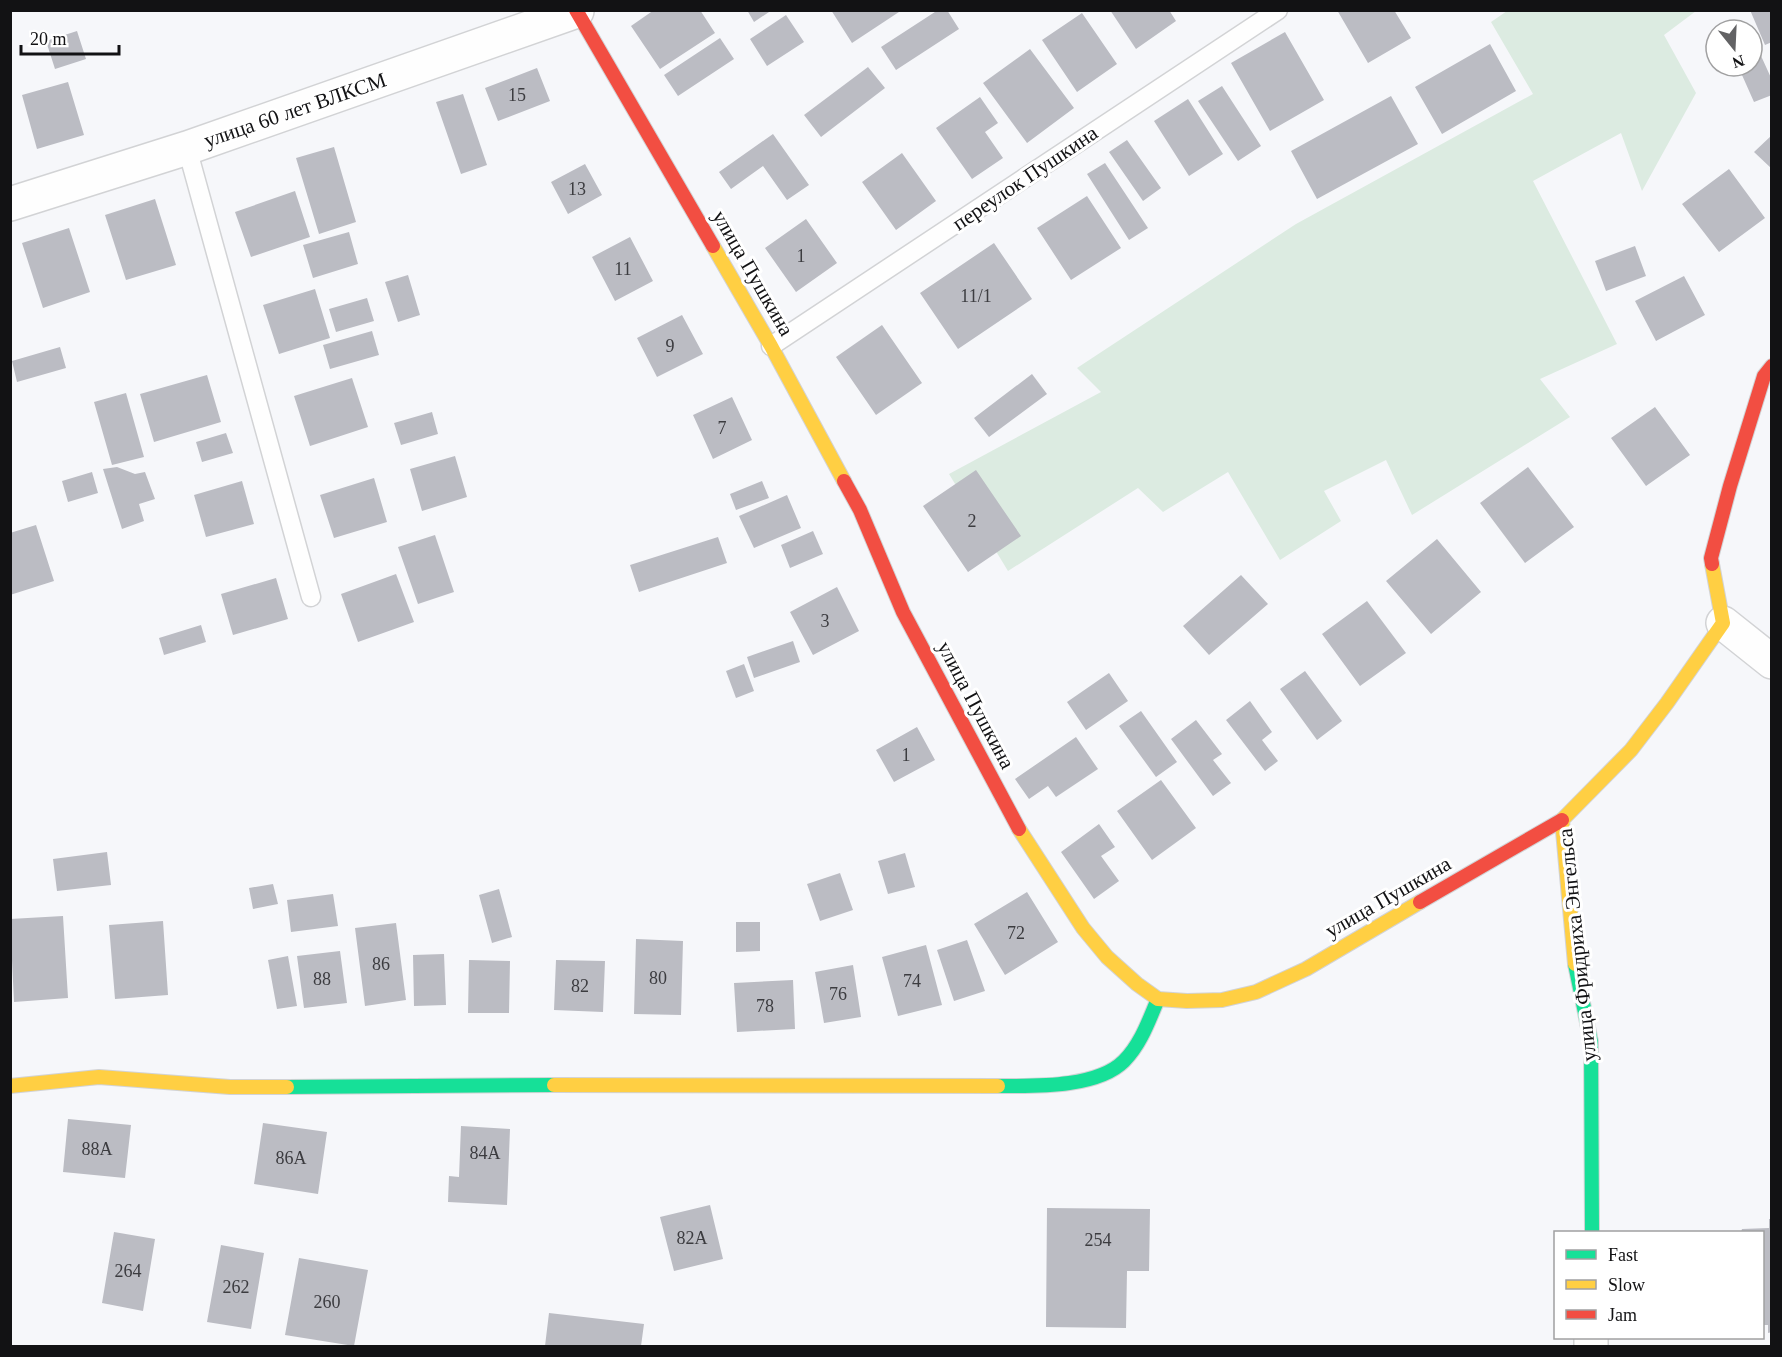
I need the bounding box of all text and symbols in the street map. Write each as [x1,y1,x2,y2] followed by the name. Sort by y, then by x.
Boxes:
[21,18,118,56] scale bar
[1704,18,1764,78] north arrow
[30,29,67,49] text: 20 m
[1730,52,1747,72] text: N
[201,67,390,152] street label: улица 60 лет ВЛКСМ
[508,85,526,105] house number: 15
[948,120,1103,235] street label: переулок Пушкина
[568,179,586,199] house number: 13
[707,206,799,341] street label: улица Пушкина
[797,246,806,266] house number: 1
[614,259,632,279] house number: 11
[960,286,992,306] house number: 11/1
[666,336,675,356] house number: 9
[718,418,727,438] house number: 7
[968,511,977,531] house number: 2
[821,611,830,631] house number: 3
[932,637,1020,773] street label: улица Пушкина
[902,745,911,765] house number: 1
[1553,827,1601,1063] street label: улица Фридриха Энгельса
[1321,851,1456,943] street label: улица Пушкина
[1007,923,1025,943] house number: 72
[372,954,390,974] house number: 86
[649,968,667,988] house number: 80
[313,969,331,989] house number: 88
[903,971,921,991] house number: 74
[571,976,589,996] house number: 82
[829,984,847,1004] house number: 76
[756,996,774,1016] house number: 78
[82,1139,113,1159] house number: 88А
[470,1143,501,1163] house number: 84А
[276,1148,307,1168] house number: 86А
[677,1228,708,1248] house number: 82А
[1085,1230,1112,1250] house number: 254
[1554,1231,1764,1339] legend
[1608,1245,1638,1265] text: Fast
[115,1261,142,1281] house number: 264
[1608,1275,1645,1295] text: Slow
[223,1277,250,1297] house number: 262
[314,1292,341,1312] house number: 260
[1608,1305,1637,1325] text: Jam

